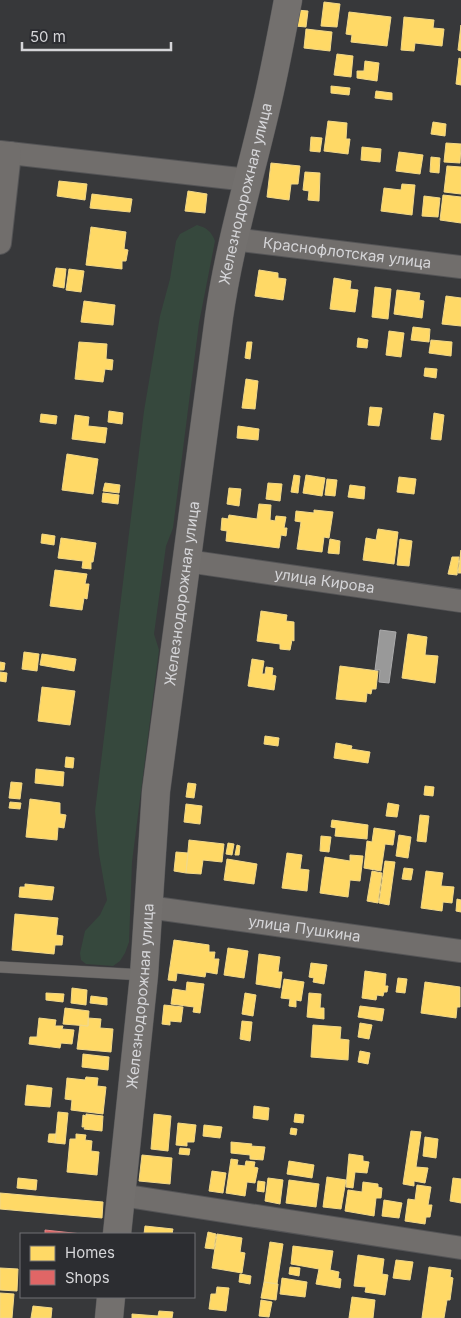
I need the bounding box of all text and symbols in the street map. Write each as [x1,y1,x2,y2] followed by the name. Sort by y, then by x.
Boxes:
[22,20,171,52] scale bar
[30,27,66,46] text: 50 m
[214,101,276,286] street label: Железнодорожная улица
[262,233,432,272] street label: Краснофлотская улица
[160,500,203,687] street label: Железнодорожная улица
[273,564,376,597] street label: улица Кирова
[122,903,158,1090] street label: Железнодорожная улица
[247,911,362,946] street label: улица Пушкина
[20,1233,195,1298] legend
[65,1243,115,1262] text: Homes
[65,1268,110,1287] text: Shops

